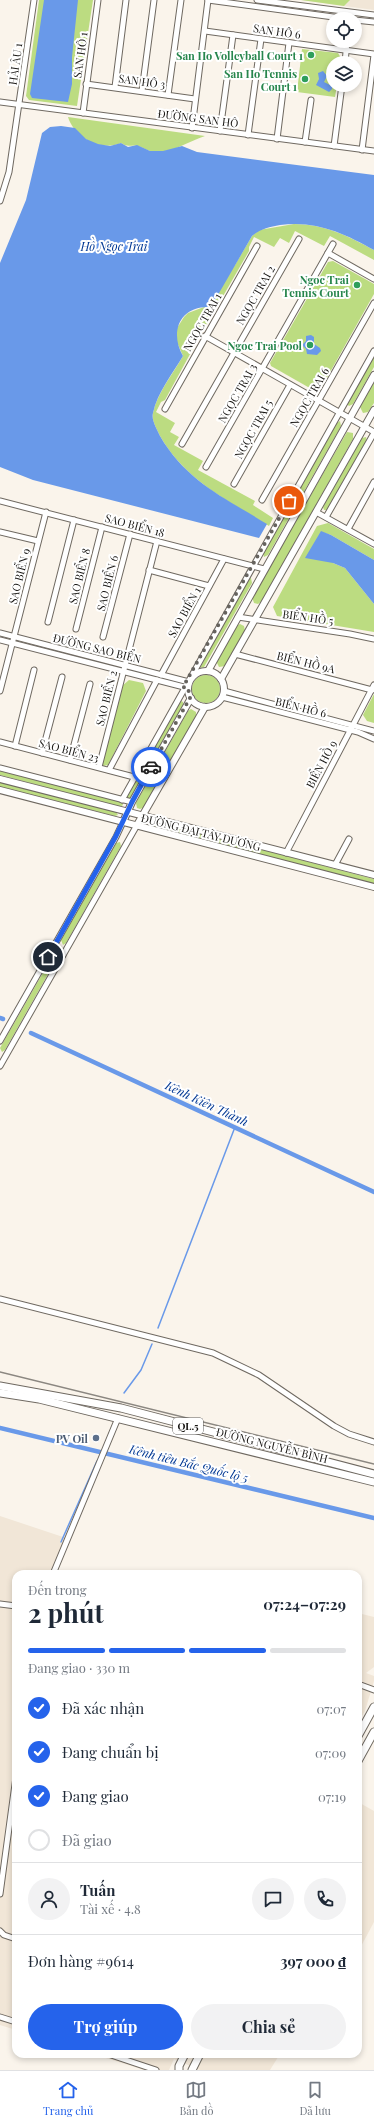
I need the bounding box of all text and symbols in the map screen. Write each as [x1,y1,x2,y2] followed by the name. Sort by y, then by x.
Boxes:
[326,12,362,92] map controls
[326,12,362,48] button: locate
[252,20,302,42] street label: SAN HÔ 6
[69,31,91,79] street label: SAN HÔ 1
[5,42,25,86] street label: HẢI ÂU 1
[176,48,303,63] place label: San Ho Volleyball Court 1
[306,50,316,60] marker: San Ho Volleyball Court 1
[326,56,362,92] button: layers
[224,66,297,94] place label: San Ho Tennis Court 1
[118,70,166,92] street label: SAN HÔ 3
[300,74,310,84] marker: San Ho Tennis Court 1
[157,106,239,130] street label: ĐƯỜNG SAN HÔ
[80,236,148,254] water label: Hồ Ngọc Trai
[232,263,278,327] street label: NGỌC TRAI 2
[282,272,350,300] place label: Ngoc Trai Tennis Court
[352,280,362,290] marker: Ngoc Trai Tennis Court
[179,290,225,354] street label: NGỌC TRAI 1
[228,338,303,353] place label: Ngoc Trai Pool
[305,340,315,350] marker: Ngoc Trai Pool
[214,361,260,425] street label: NGỌC TRAI 3
[286,364,332,430] street label: NGỌC TRAI 6
[231,396,276,461] street label: NGỌC TRAI 5
[272,484,306,518] pin
[278,490,300,512] icon: bag
[104,509,167,540] street label: SAO BIỂN 18
[4,546,33,605] street label: SAO BIỂN 9
[64,546,93,605] street label: SAO BIỂN 8
[92,553,121,612] street label: SAO BIỂN 6
[163,584,204,640] street label: SAO BIỂN 1
[282,604,335,628] street label: BIỂN HỒ 5
[51,629,143,666] street label: ĐƯỜNG SAO BIỂN
[275,646,337,676] street label: BIỂN HỒ 9A
[91,668,120,727] street label: SAO BIỂN 2
[274,691,329,721] street label: BIỂN HỒ 6
[37,734,101,765] street label: SAO BIỂN 23
[300,736,340,791] street label: BIỂN HỒ 9
[131,747,171,787] courier
[140,756,162,778] icon: car
[140,810,263,854] street label: ĐƯỜNG ĐẠI TÂY DƯƠNG
[31,940,65,974] pin
[37,946,59,968] icon: home
[162,1076,251,1129] water label: Kênh Kiên Thành
[173,1418,203,1434] road number: QL.5
[214,1423,330,1466] street label: ĐƯỜNG NGUYỄN BÌNH
[56,1431,89,1446] place label: PV Oil
[91,1433,101,1443] marker: PV Oil
[127,1438,251,1486] water label: Kênh tiêu Bắc Quốc lộ 5
[28,1581,87,1598] text: Đến trong
[263,1594,346,1614] text: 07:24–07:29
[28,1595,104,1630] text: 2 phút
[28,1659,130,1676] text: Đang giao · 330 m
[28,1697,50,1719] icon: check
[62,1698,144,1718] text: Đã xác nhận
[316,1700,346,1717] text: 07:07
[28,1741,50,1763] icon: check
[62,1742,159,1762] text: Đang chuẩn bị
[315,1744,346,1761] text: 07:09
[28,1785,50,1807] icon: check
[62,1786,129,1806] text: Đang giao
[318,1788,346,1805] text: 07:19
[62,1830,112,1850] text: Đã giao
[28,1878,70,1920] button: person
[252,1878,294,1920] button: chat
[304,1878,346,1920] button: phone
[80,1880,115,1900] text: Tuấn
[80,1900,141,1917] text: Tài xế · 4.8
[28,1951,134,1971] text: Đơn hàng #9614
[280,1951,346,1971] text: 397 000 ₫
[28,2004,183,2050] button: Trợ giúp
[191,2004,346,2050] button: Chia sẻ
[43,2079,93,2118] tab: Trang chủ
[179,2079,213,2118] tab: Bản đồ
[299,2079,331,2118] tab: Đã lưu

